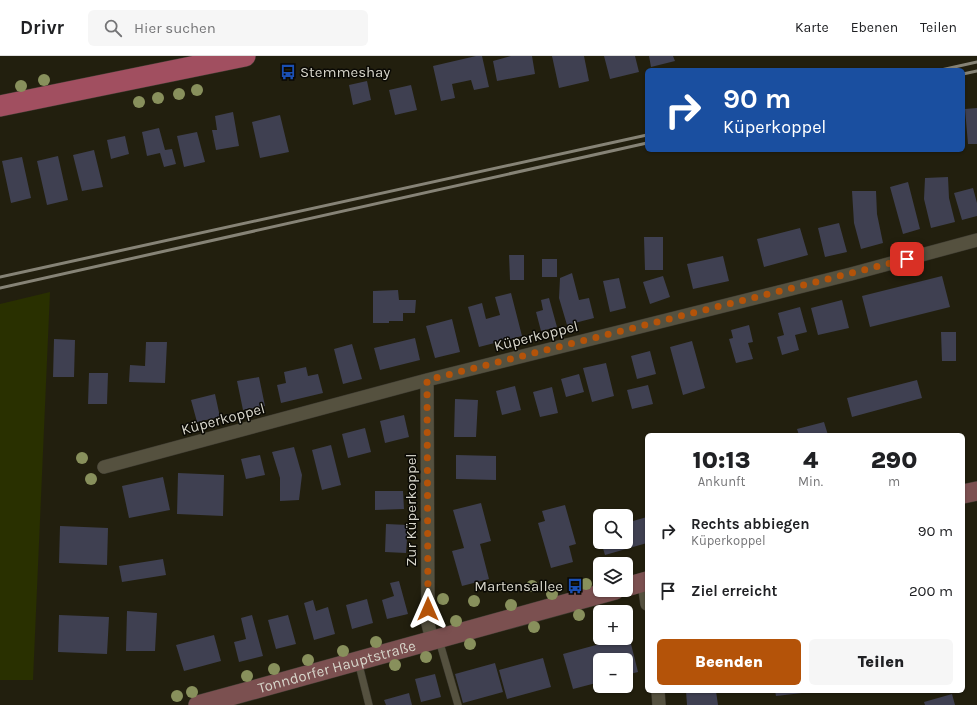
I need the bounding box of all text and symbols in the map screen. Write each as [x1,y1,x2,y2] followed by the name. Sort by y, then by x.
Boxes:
[88,10,368,46] search box
[20,17,64,39] text: Drivr
[102,17,124,39] icon: search
[134,19,216,37] text: Hier suchen
[795,19,829,36] text: Karte
[851,19,898,36] text: Ebenen
[920,19,957,36] text: Teilen
[279,63,297,81] bus stop icon: Stemmeshay
[300,63,390,81] place label: Stemmeshay
[723,82,791,115] text: 90 m
[657,84,709,136] icon: right
[723,116,826,138] text: Küperkoppel
[890,242,924,276] pin
[896,248,918,270] icon: arrive
[492,317,580,355] street label: Küperkoppel
[179,399,267,439] street label: Küperkoppel
[693,446,750,474] text: 10:13
[803,446,818,474] text: 4
[871,446,917,474] text: 290
[402,453,420,567] street label: Zur Küperkoppel
[698,474,745,489] text: Ankunft
[798,474,823,489] text: Min.
[888,474,900,489] text: m
[593,509,633,693] map controls
[593,509,633,549] button: search
[691,515,810,533] text: Rechts abbiegen
[657,520,679,542] icon: right
[918,522,953,540] text: 90 m
[691,533,766,548] text: Küperkoppel
[593,557,633,597] button: layers
[474,577,563,595] place label: Martensallee
[566,577,584,595] bus stop icon: Martensallee
[657,580,679,602] icon: arrive
[691,582,777,600] text: Ziel erreicht
[909,582,953,600] text: 200 m
[407,588,449,630] position arrow
[593,605,633,645] button: +
[256,636,418,697] street label: Tonndorfer Hauptstraße
[657,639,801,685] button: Beenden
[809,639,953,685] button: Teilen
[593,653,633,693] button: −

